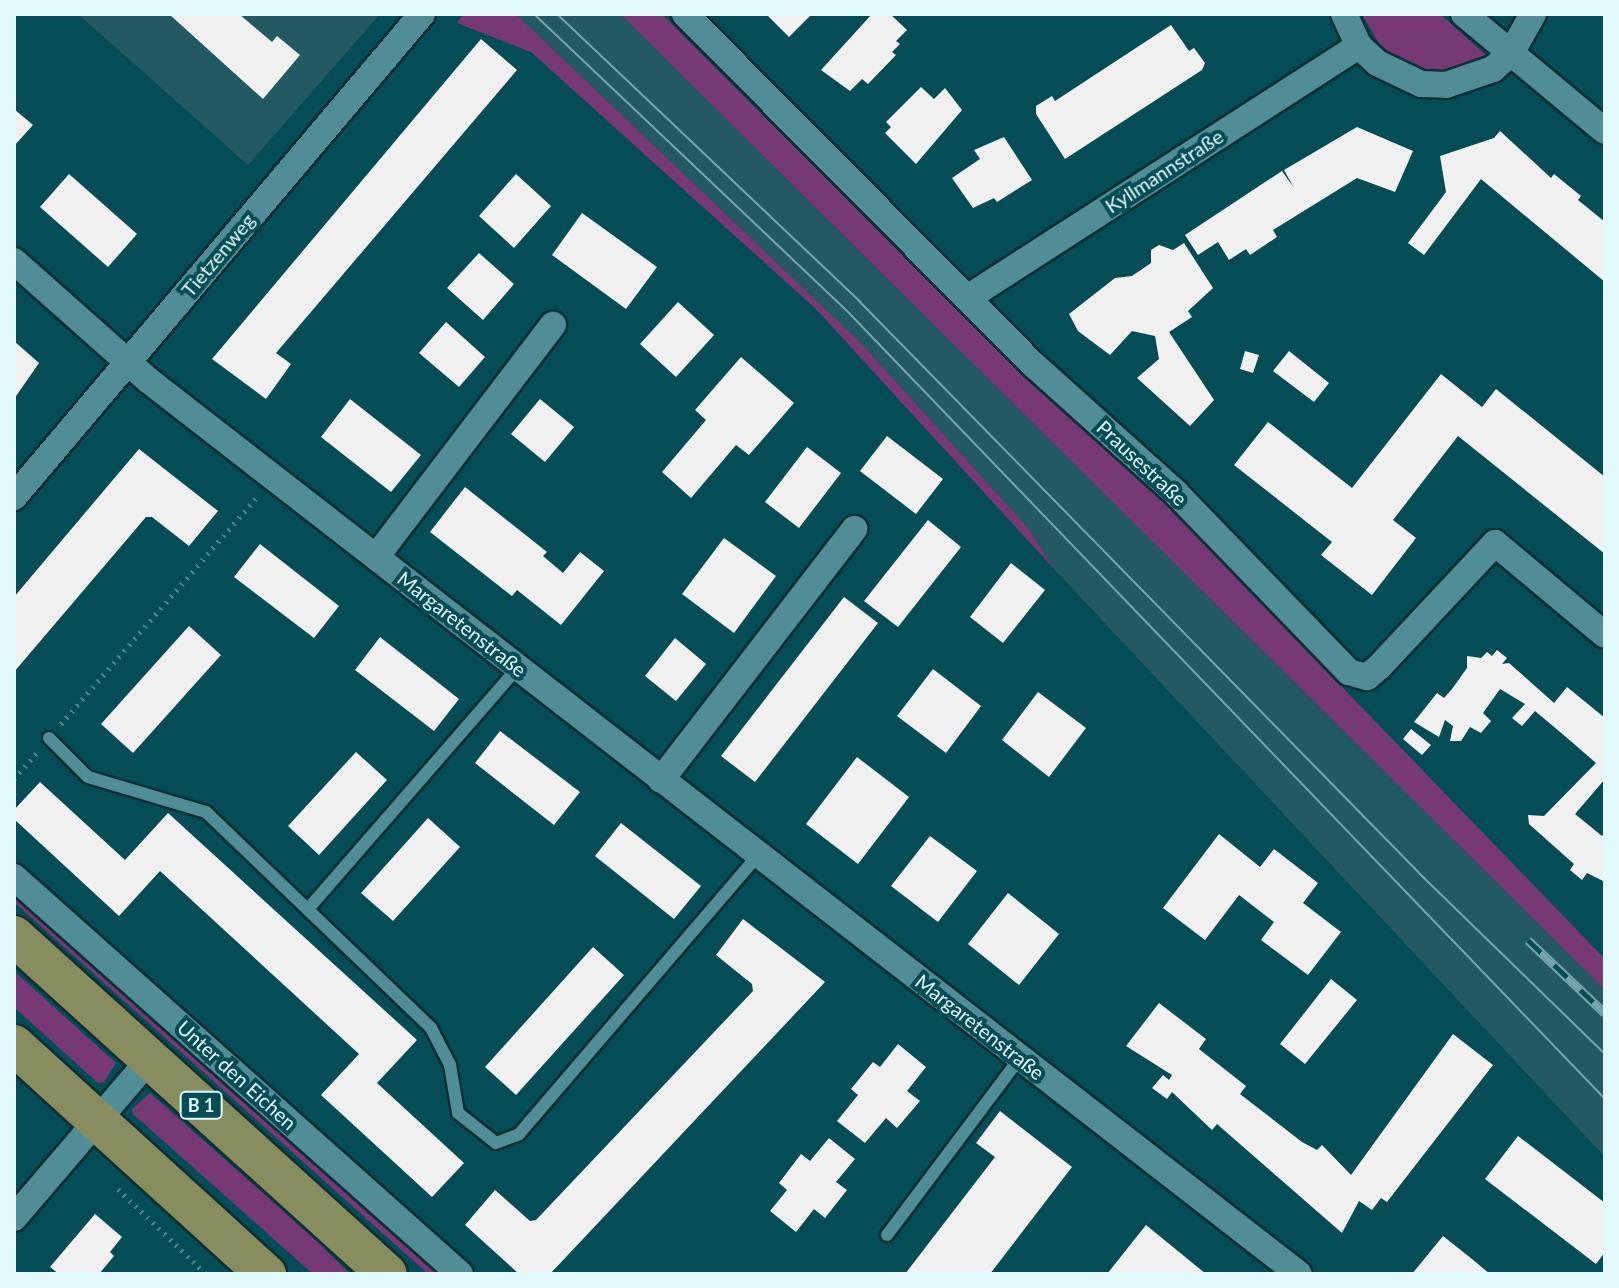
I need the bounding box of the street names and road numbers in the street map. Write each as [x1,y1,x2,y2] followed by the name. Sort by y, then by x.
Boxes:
[1101,124,1227,218] street label: Kyllmannstraße
[176,209,260,301] street label: Tietzenweg
[1092,415,1192,511] street label: Prausestraße
[393,566,531,682] street label: Margaretenstraße
[911,969,1049,1085] street label: Margaretenstraße
[172,1015,302,1135] street label: Unter den Eichen
[179,1091,223,1119] road number: B 1

